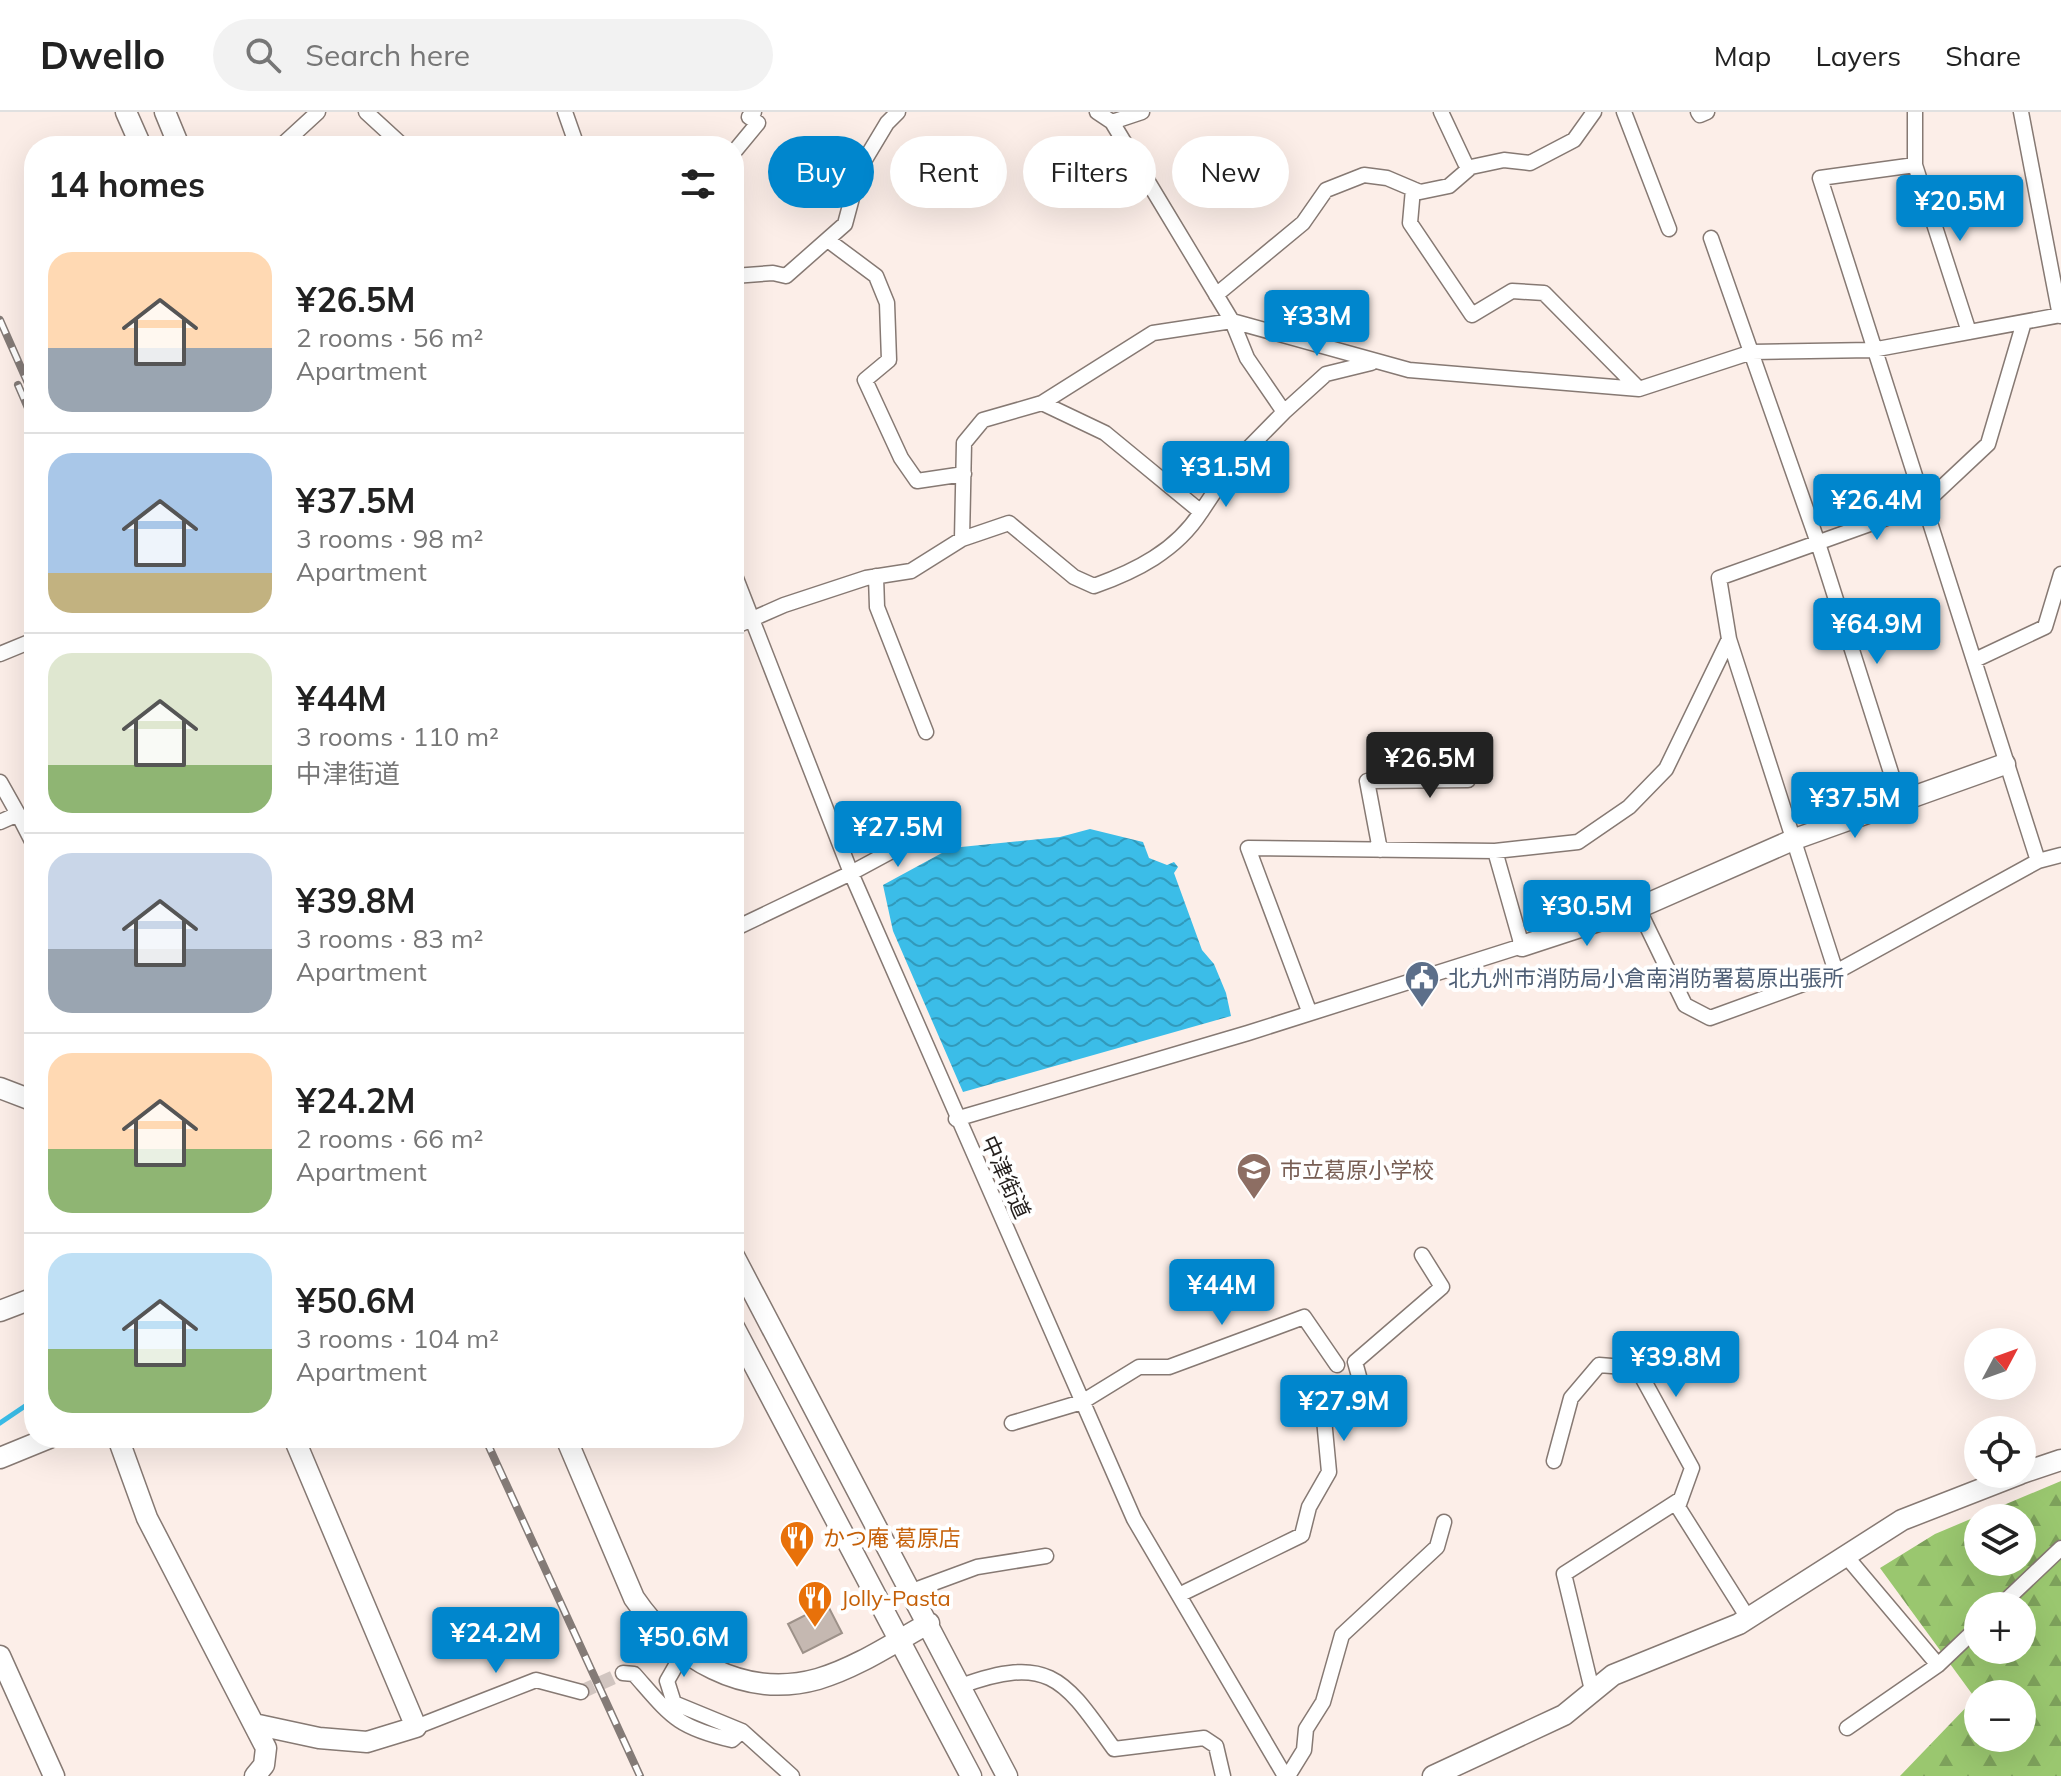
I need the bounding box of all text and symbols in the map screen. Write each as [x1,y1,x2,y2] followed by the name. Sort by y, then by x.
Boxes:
[213,19,773,91] search box
[40,31,165,79] text: Dwello
[241,33,285,77] icon: search
[305,36,470,74] text: Search here
[1714,38,1771,73] text: Map
[1815,38,1901,73] text: Layers
[1945,38,2021,73] text: Share
[768,136,874,208] chip: Buy
[890,136,1007,208] chip: Rent
[1023,136,1156,208] chip: Filters
[1172,136,1289,208] chip: New
[676,162,720,206] icon: filters
[48,163,205,206] text: 14 homes
[1895,175,2025,243] pin: ¥20.5M
[1914,184,2006,217] text: ¥20.5M
[296,278,416,321] text: ¥26.5M
[112,284,208,380] icon: home
[1270,290,1364,358] pin: ¥33M
[1282,299,1352,332] text: ¥33M
[296,321,483,354] text: 2 rooms · 56 m²
[296,354,427,387] text: Apartment
[1161,441,1291,509] pin: ¥31.5M
[1180,450,1272,483] text: ¥31.5M
[1812,474,1942,542] pin: ¥26.4M
[296,479,416,522] text: ¥37.5M
[1831,483,1923,516] text: ¥26.4M
[112,485,208,581] icon: home
[296,522,483,555] text: 3 rooms · 98 m²
[296,555,427,588] text: Apartment
[1812,598,1942,666] pin: ¥64.9M
[1831,607,1923,640] text: ¥64.9M
[296,677,387,720] text: ¥44M
[112,685,208,781] icon: home
[296,720,499,753] text: 3 rooms · 110 m²
[1365,732,1495,800] pin: ¥26.5M
[1384,741,1476,774] text: ¥26.5M
[296,757,400,790] text: 中津街道
[1790,772,1920,840] pin: ¥37.5M
[1809,781,1901,814] text: ¥37.5M
[833,801,963,869] pin: ¥27.5M
[852,810,944,843] text: ¥27.5M
[296,879,416,922] text: ¥39.8M
[1522,880,1652,948] pin: ¥30.5M
[112,885,208,981] icon: home
[1541,889,1633,922] text: ¥30.5M
[296,922,483,955] text: 3 rooms · 83 m²
[296,955,427,988] text: Apartment
[1403,959,1441,1009] public building icon: 北九州市消防局小倉南消防署葛原出張所
[1448,964,1844,992] place label: 北九州市消防局小倉南消防署葛原出張所
[296,1079,416,1122] text: ¥24.2M
[112,1085,208,1181] icon: home
[296,1122,483,1155] text: 2 rooms · 66 m²
[975,1131,1037,1223] street label: 中津街道
[1235,1151,1273,1201] school or university icon: 市立葛原小学校
[296,1155,427,1188] text: Apartment
[1280,1156,1434,1184] place label: 市立葛原小学校
[1175,1259,1269,1327] pin: ¥44M
[1187,1268,1257,1301] text: ¥44M
[296,1279,416,1322] text: ¥50.6M
[112,1285,208,1381] icon: home
[296,1322,499,1355] text: 3 rooms · 104 m²
[1964,1328,2036,1400] north arrow
[1964,1328,2036,1752] map controls
[1611,1331,1741,1399] pin: ¥39.8M
[1630,1340,1722,1373] text: ¥39.8M
[296,1355,427,1388] text: Apartment
[1279,1375,1409,1443] pin: ¥27.9M
[1298,1384,1390,1417] text: ¥27.9M
[1964,1416,2036,1488] button: locate
[1964,1504,2036,1576] button: layers
[778,1519,816,1569] restaurant icon: かつ庵 葛原店
[823,1524,961,1552] place label: かつ庵 葛原店
[796,1579,834,1629] restaurant icon: Jolly-Pasta
[841,1584,951,1612] place label: Jolly-Pasta
[1964,1592,2036,1664] button: +
[431,1607,561,1675] pin: ¥24.2M
[619,1611,749,1679] pin: ¥50.6M
[450,1616,542,1649] text: ¥24.2M
[638,1620,730,1653] text: ¥50.6M
[1964,1680,2036,1752] button: −

